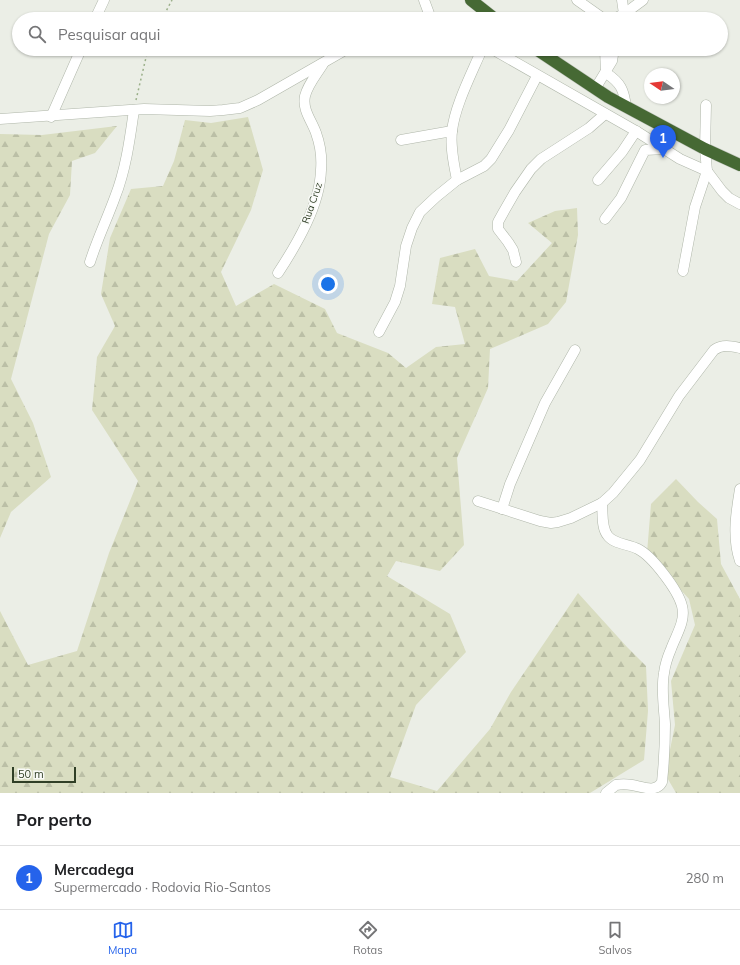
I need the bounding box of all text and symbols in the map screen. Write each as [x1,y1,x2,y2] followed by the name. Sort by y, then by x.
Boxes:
[12,12,728,56] search box
[26,23,48,45] icon: search
[58,25,160,44] text: Pesquisar aqui
[644,68,680,104] north arrow
[650,125,676,158] pin: 1
[299,181,325,225] street label: Rua Cruz
[318,274,338,294] your location
[12,765,76,784] scale bar
[18,767,44,781] text: 50 m
[16,809,92,830] text: Por perto
[54,860,134,879] text: Mercadega
[25,870,33,886] text: 1
[686,870,724,886] text: 280 m
[54,879,271,895] text: Supermercado · Rodovia Rio-Santos
[108,919,137,957] tab: Mapa
[353,919,383,957] tab: Rotas
[598,919,632,957] tab: Salvos

